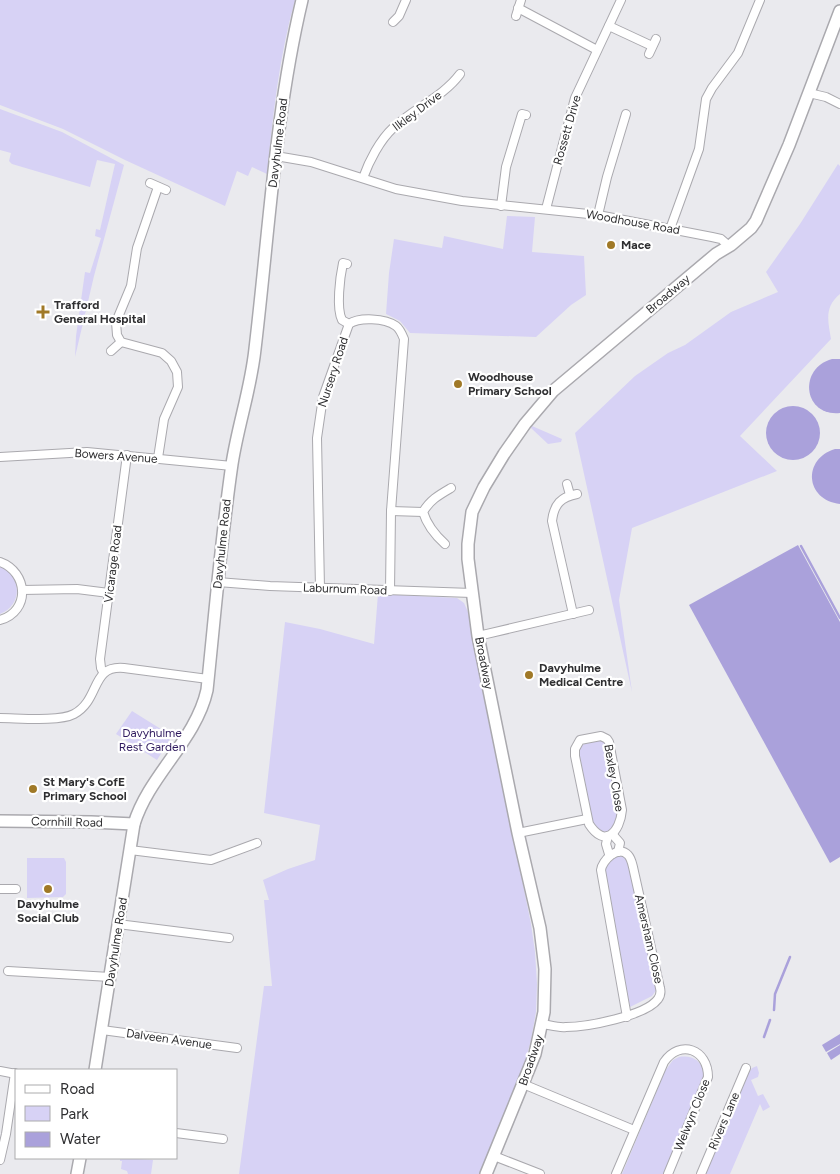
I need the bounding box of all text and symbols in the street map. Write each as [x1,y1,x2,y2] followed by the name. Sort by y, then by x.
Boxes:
[390,88,445,134] street label: Ilkley Drive
[550,93,584,167] street label: Rossett Drive
[266,97,290,189] street label: Davyhulme Road
[585,207,681,237] street label: Woodhouse Road
[621,238,651,252] place label: Mace
[605,239,617,251] marker: Mace
[643,271,693,316] street label: Broadway
[54,298,146,326] place label: Trafford General Hospital
[36,305,50,319] marker: Trafford General Hospital
[315,335,351,409] street label: Nursery Road
[468,370,552,398] place label: Woodhouse Primary School
[452,378,464,390] marker: Woodhouse Primary School
[74,446,158,466] street label: Bowers Avenue
[210,498,234,590] street label: Davyhulme Road
[101,524,125,604] street label: Vicarage Road
[303,581,387,597] street label: Laburnum Road
[472,636,496,691] street label: Broadway
[539,661,624,689] place label: Davyhulme Medical Centre
[523,669,535,681] marker: Davyhulme Medical Centre
[119,726,186,754] park label: Davyhulme Rest Garden
[601,743,627,813] street label: Bexley Close
[43,775,127,803] place label: St Mary's CofE Primary School
[27,783,39,795] marker: St Mary's CofE Primary School
[31,814,103,830] street label: Cornhill Road
[42,883,54,895] marker: Davyhulme Social Club
[632,893,666,985] street label: Amersham Close
[102,896,130,988] street label: Davyhulme Road
[17,897,79,925] place label: Davyhulme Social Club
[125,1026,213,1052] street label: Dalveen Avenue
[516,1032,546,1087] street label: Broadway
[15,1069,178,1159] legend
[671,1077,713,1153] street label: Welwyn Close
[60,1080,95,1098] text: Road
[706,1090,743,1152] street label: Rivers Lane
[60,1105,89,1123] text: Park
[60,1130,100,1148] text: Water

